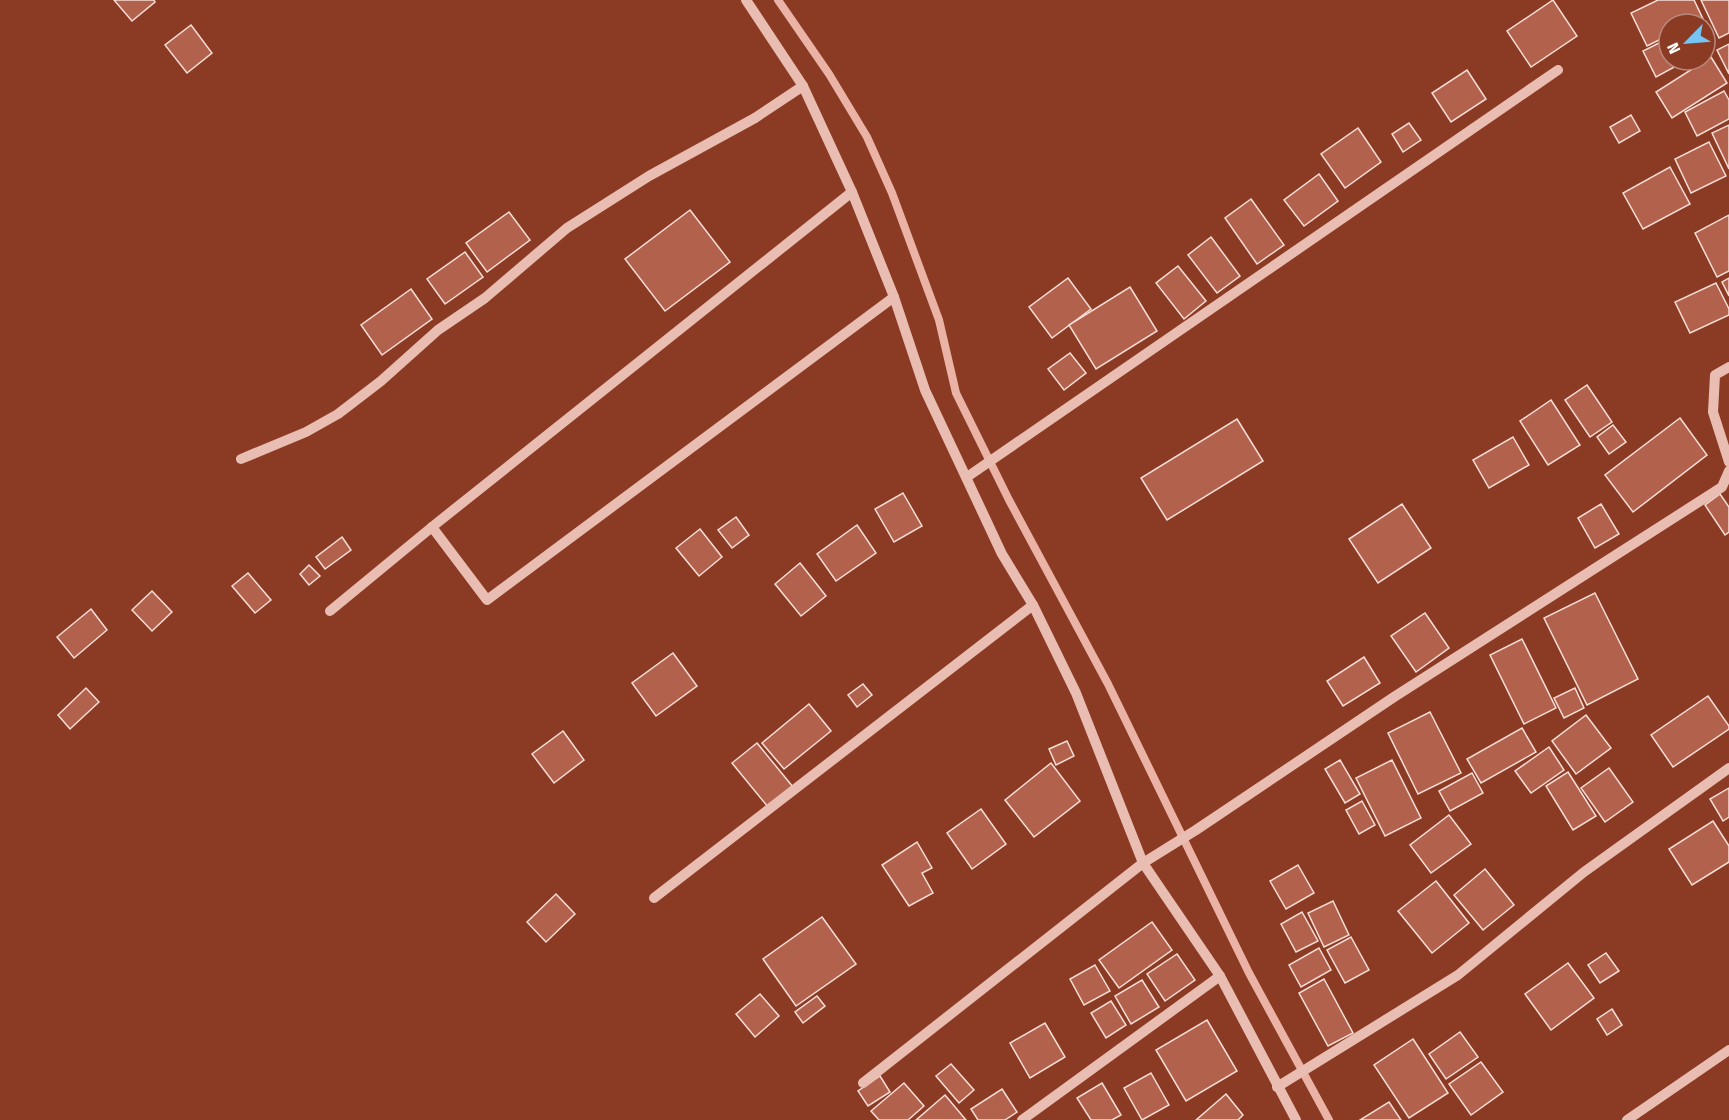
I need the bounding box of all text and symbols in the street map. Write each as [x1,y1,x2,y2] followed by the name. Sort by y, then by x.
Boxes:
[1657,12,1717,72] north arrow
[1663,40,1684,56] text: N

